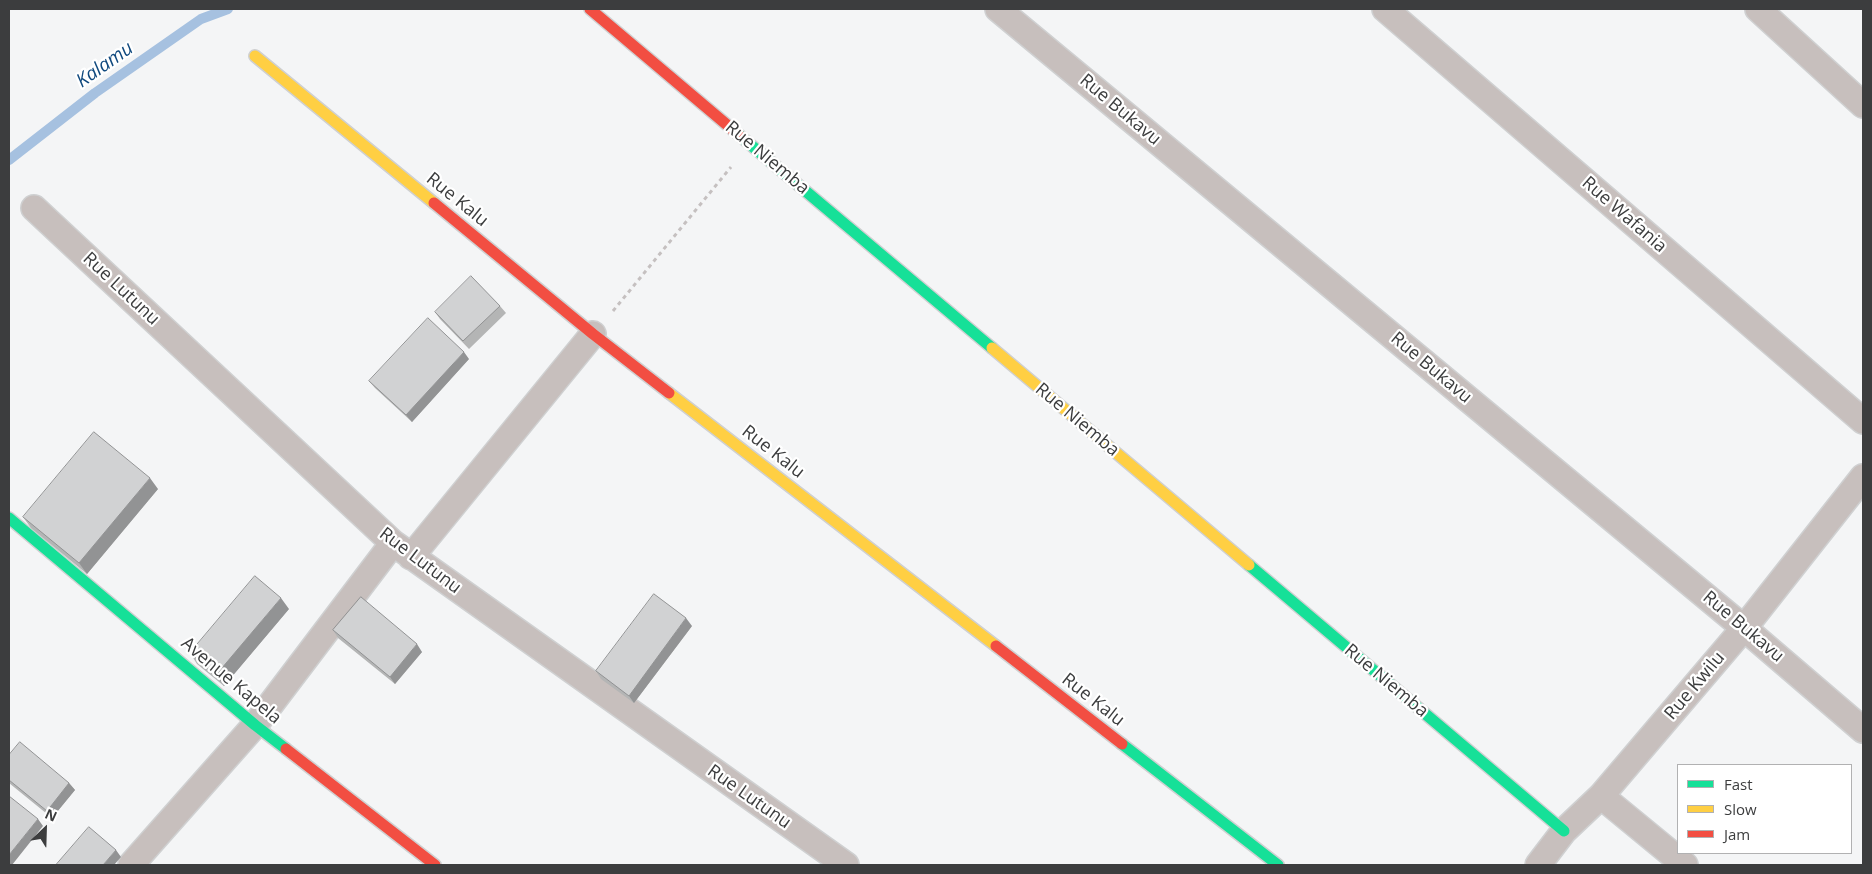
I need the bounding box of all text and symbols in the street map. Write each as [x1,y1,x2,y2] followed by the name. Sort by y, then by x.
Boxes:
[72,37,138,93] water label: Kalamu
[1075,70,1165,150] street label: Rue Bukavu
[721,117,813,199] street label: Rue Niemba
[422,168,492,232] street label: Rue Kalu
[1577,172,1671,258] street label: Rue Wafania
[78,248,164,330] street label: Rue Lutunu
[1386,328,1476,408] street label: Rue Bukavu
[1031,379,1123,461] street label: Rue Niemba
[737,421,809,483] street label: Rue Kalu
[375,523,465,599] street label: Rue Lutunu
[1698,587,1788,667] street label: Rue Bukavu
[177,633,285,729] street label: Avenue Kapela
[1340,640,1432,722] street label: Rue Niemba
[1660,648,1730,724] street label: Rue Kwilu
[1057,669,1129,731] street label: Rue Kalu
[703,760,795,834] street label: Rue Lutunu
[1677,764,1852,854] legend
[1724,774,1753,794] text: Fast
[1724,799,1757,819] text: Slow
[20,804,70,854] north arrow
[42,804,60,826] text: N
[1724,824,1750,844] text: Jam

